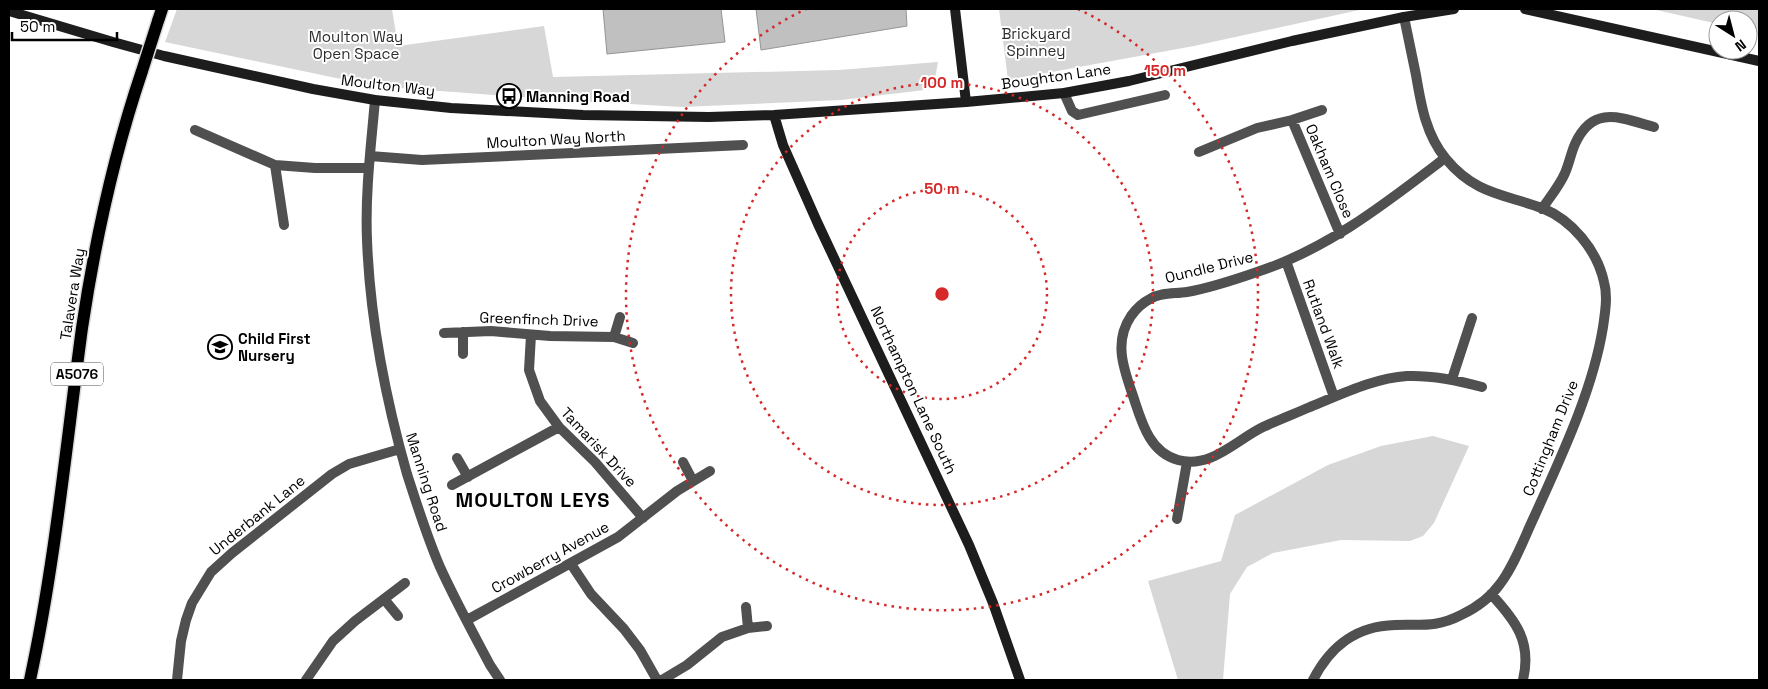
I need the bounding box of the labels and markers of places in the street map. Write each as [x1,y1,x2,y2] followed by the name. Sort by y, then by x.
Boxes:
[496,83,522,109] bus stop icon: Manning Road
[526,87,630,106] place label: Manning Road
[933,285,951,303] centre of rings
[238,329,311,365] place label: Child First Nursery
[207,334,233,360] school or university icon: Child First Nursery

